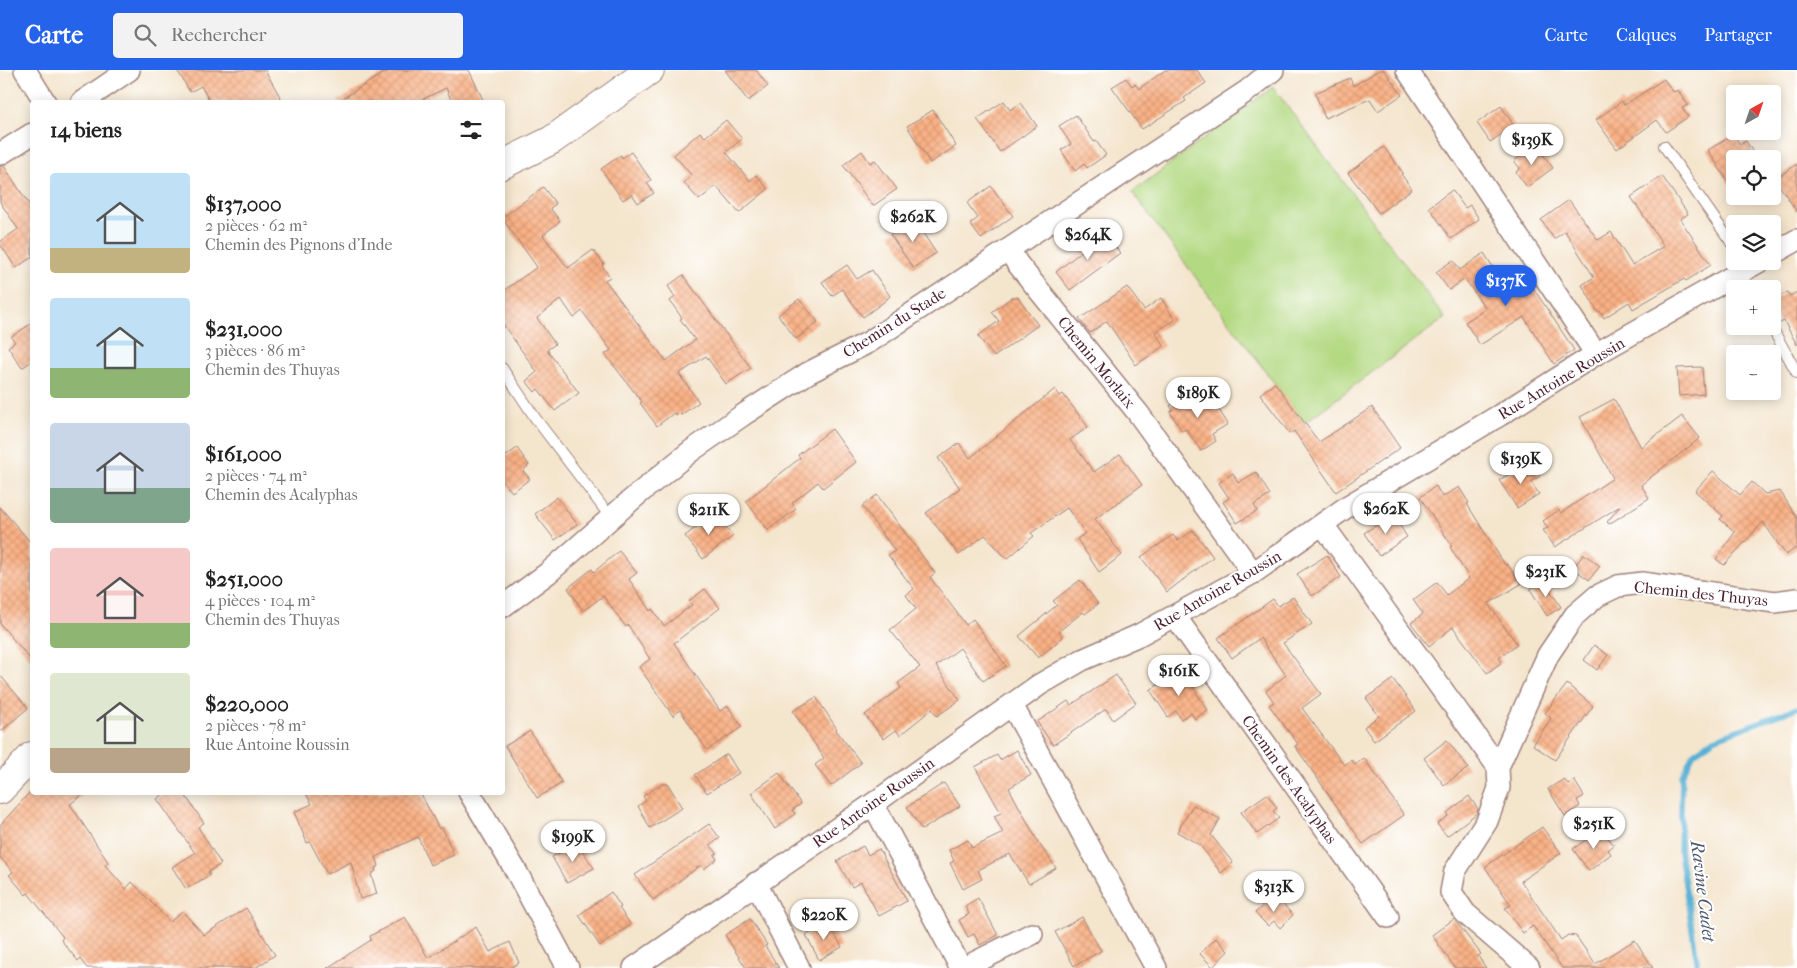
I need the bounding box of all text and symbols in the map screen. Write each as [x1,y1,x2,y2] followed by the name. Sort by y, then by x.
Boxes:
[113,13,463,58] search box
[25,21,83,49] text: Carte
[131,21,159,49] icon: search
[171,24,267,46] text: Rechercher
[1545,25,1588,46] text: Carte
[1616,25,1676,46] text: Calques
[1704,25,1772,46] text: Partager
[1726,85,1781,140] north arrow
[1726,85,1781,400] map controls
[457,116,485,144] icon: filters
[50,118,122,142] text: 14 biens
[1497,124,1567,166] pin: $139K
[1511,130,1553,149] text: $139K
[1726,150,1781,205] button: locate
[205,192,282,216] text: $137,000
[90,193,150,253] icon: home
[878,200,948,243] pin: $262K
[890,207,936,226] text: $262K
[1726,215,1781,270] button: layers
[205,216,307,235] text: 2 pièces · 62 m²
[1053,218,1123,261] pin: $264K
[1065,225,1111,244] text: $264K
[205,235,392,254] text: Chemin des Pignons d'Inde
[1471,264,1541,307] pin: $137K
[1486,271,1526,290] text: $137K
[1726,280,1781,335] button: +
[839,283,949,362] street label: Chemin du Stade
[1054,313,1140,412] street label: Chemin Morlaix
[205,317,283,341] text: $231,000
[90,318,150,378] icon: home
[1494,333,1629,424] street label: Rue Antoine Roussin
[205,341,305,360] text: 3 pièces · 86 m²
[1726,345,1781,400] button: −
[205,360,340,379] text: Chemin des Thuyas
[1163,376,1233,419] pin: $189K
[1177,383,1219,402] text: $189K
[205,442,282,466] text: $161,000
[1486,442,1556,485] pin: $139K
[90,443,150,503] icon: home
[1500,449,1542,468] text: $139K
[205,466,307,485] text: 2 pièces · 74 m²
[205,485,358,504] text: Chemin des Acalyphas
[1351,492,1421,535] pin: $262K
[674,494,744,536] pin: $211K
[1363,499,1409,518] text: $262K
[689,500,729,519] text: $211K
[1150,546,1285,635] street label: Rue Antoine Roussin
[1511,556,1581,598] pin: $231K
[1526,562,1566,581] text: $231K
[205,567,283,591] text: $251,000
[90,568,150,628] icon: home
[1633,577,1769,610] street label: Chemin des Thuyas
[205,591,315,610] text: 4 pièces · 104 m²
[205,610,340,629] text: Chemin des Thuyas
[1144,654,1214,697] pin: $161K
[1159,661,1199,680] text: $161K
[205,692,289,716] text: $220,000
[90,693,150,753] icon: home
[1238,711,1341,847] street label: Chemin des Acalyphas
[205,716,306,735] text: 2 pièces · 78 m²
[205,735,349,754] text: Rue Antoine Roussin
[809,753,938,852] street label: Rue Antoine Roussin
[1559,808,1629,850] pin: $251K
[1573,814,1615,833] text: $251K
[538,820,608,863] pin: $199K
[552,827,594,846] text: $199K
[1686,838,1719,944] water label: Ravine Cadet
[1239,870,1309,913] pin: $313K
[1254,877,1294,896] text: $313K
[789,898,859,941] pin: $220K
[801,905,847,924] text: $220K

